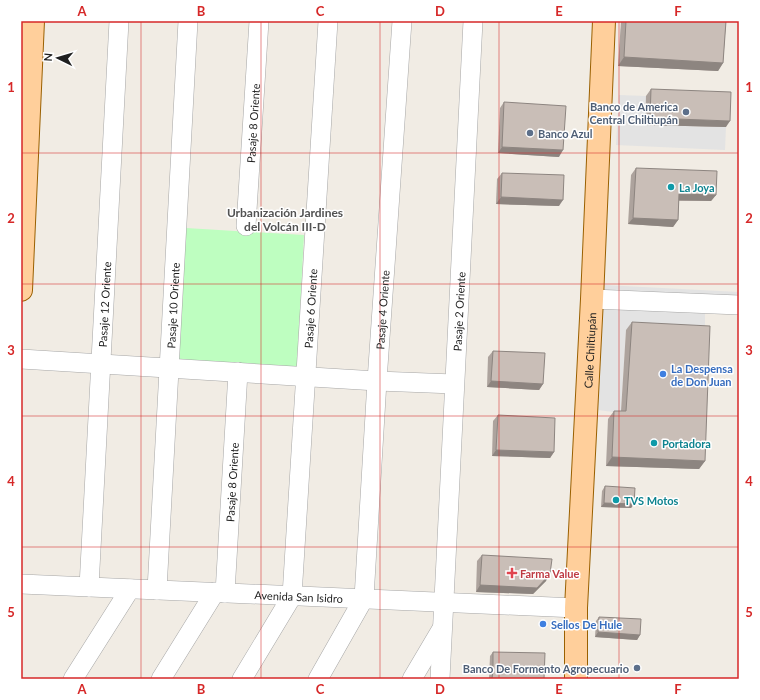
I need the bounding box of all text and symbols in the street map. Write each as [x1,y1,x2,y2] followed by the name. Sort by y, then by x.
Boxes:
[76,3,87,19] text: A
[197,3,206,19] text: B
[316,3,325,19] text: C
[435,3,445,19] text: D
[555,3,563,19] text: E
[674,3,682,19] text: F
[38,38,78,78] north arrow
[41,52,54,62] text: N
[7,79,15,95] text: 1
[745,79,753,95] text: 1
[244,83,262,163] street label: Pasaje 8 Oriente
[589,100,678,126] place label: Banco de America Central Chiltiupán
[681,107,691,117] marker: Banco de America Central Chiltiupán
[538,127,593,140] place label: Banco Azul
[525,128,535,138] marker: Banco Azul
[679,181,715,194] place label: La Joya
[666,182,676,192] marker: La Joya
[227,205,343,234] district label: Urbanización Jardines del Volcán III-D
[7,210,15,226] text: 2
[745,210,753,226] text: 2
[95,261,113,348] street label: Pasaje 12 Oriente
[164,262,181,349] street label: Pasaje 10 Oriente
[301,268,319,349] street label: Pasaje 6 Oriente
[373,269,391,350] street label: Pasaje 4 Oriente
[450,271,467,352] street label: Pasaje 2 Oriente
[581,312,598,389] street label: Calle Chiltiupán
[7,342,15,358] text: 3
[745,342,753,358] text: 3
[671,362,733,388] place label: La Despensa de Don Juan
[658,369,668,379] marker: La Despensa de Don Juan
[662,437,711,450] place label: Portadora
[649,438,659,448] marker: Portadora
[223,442,240,522] street label: Pasaje 8 Oriente
[7,473,15,489] text: 4
[745,473,753,489] text: 4
[624,494,679,507] place label: TVS Motos
[611,495,621,505] marker: TVS Motos
[520,567,580,580] place label: Farma Value
[507,568,517,578] marker: Farma Value
[254,588,343,604] street label: Avenida San Isidro
[7,604,15,620] text: 5
[745,604,753,620] text: 5
[551,618,622,631] place label: Sellos De Hule
[538,619,548,629] marker: Sellos De Hule
[463,662,629,675] place label: Banco De Formento Agropecuario
[632,663,642,673] marker: Banco De Formento Agropecuario
[76,681,87,697] text: A
[197,681,206,697] text: B
[316,681,325,697] text: C
[435,681,445,697] text: D
[555,681,563,697] text: E
[674,681,682,697] text: F

